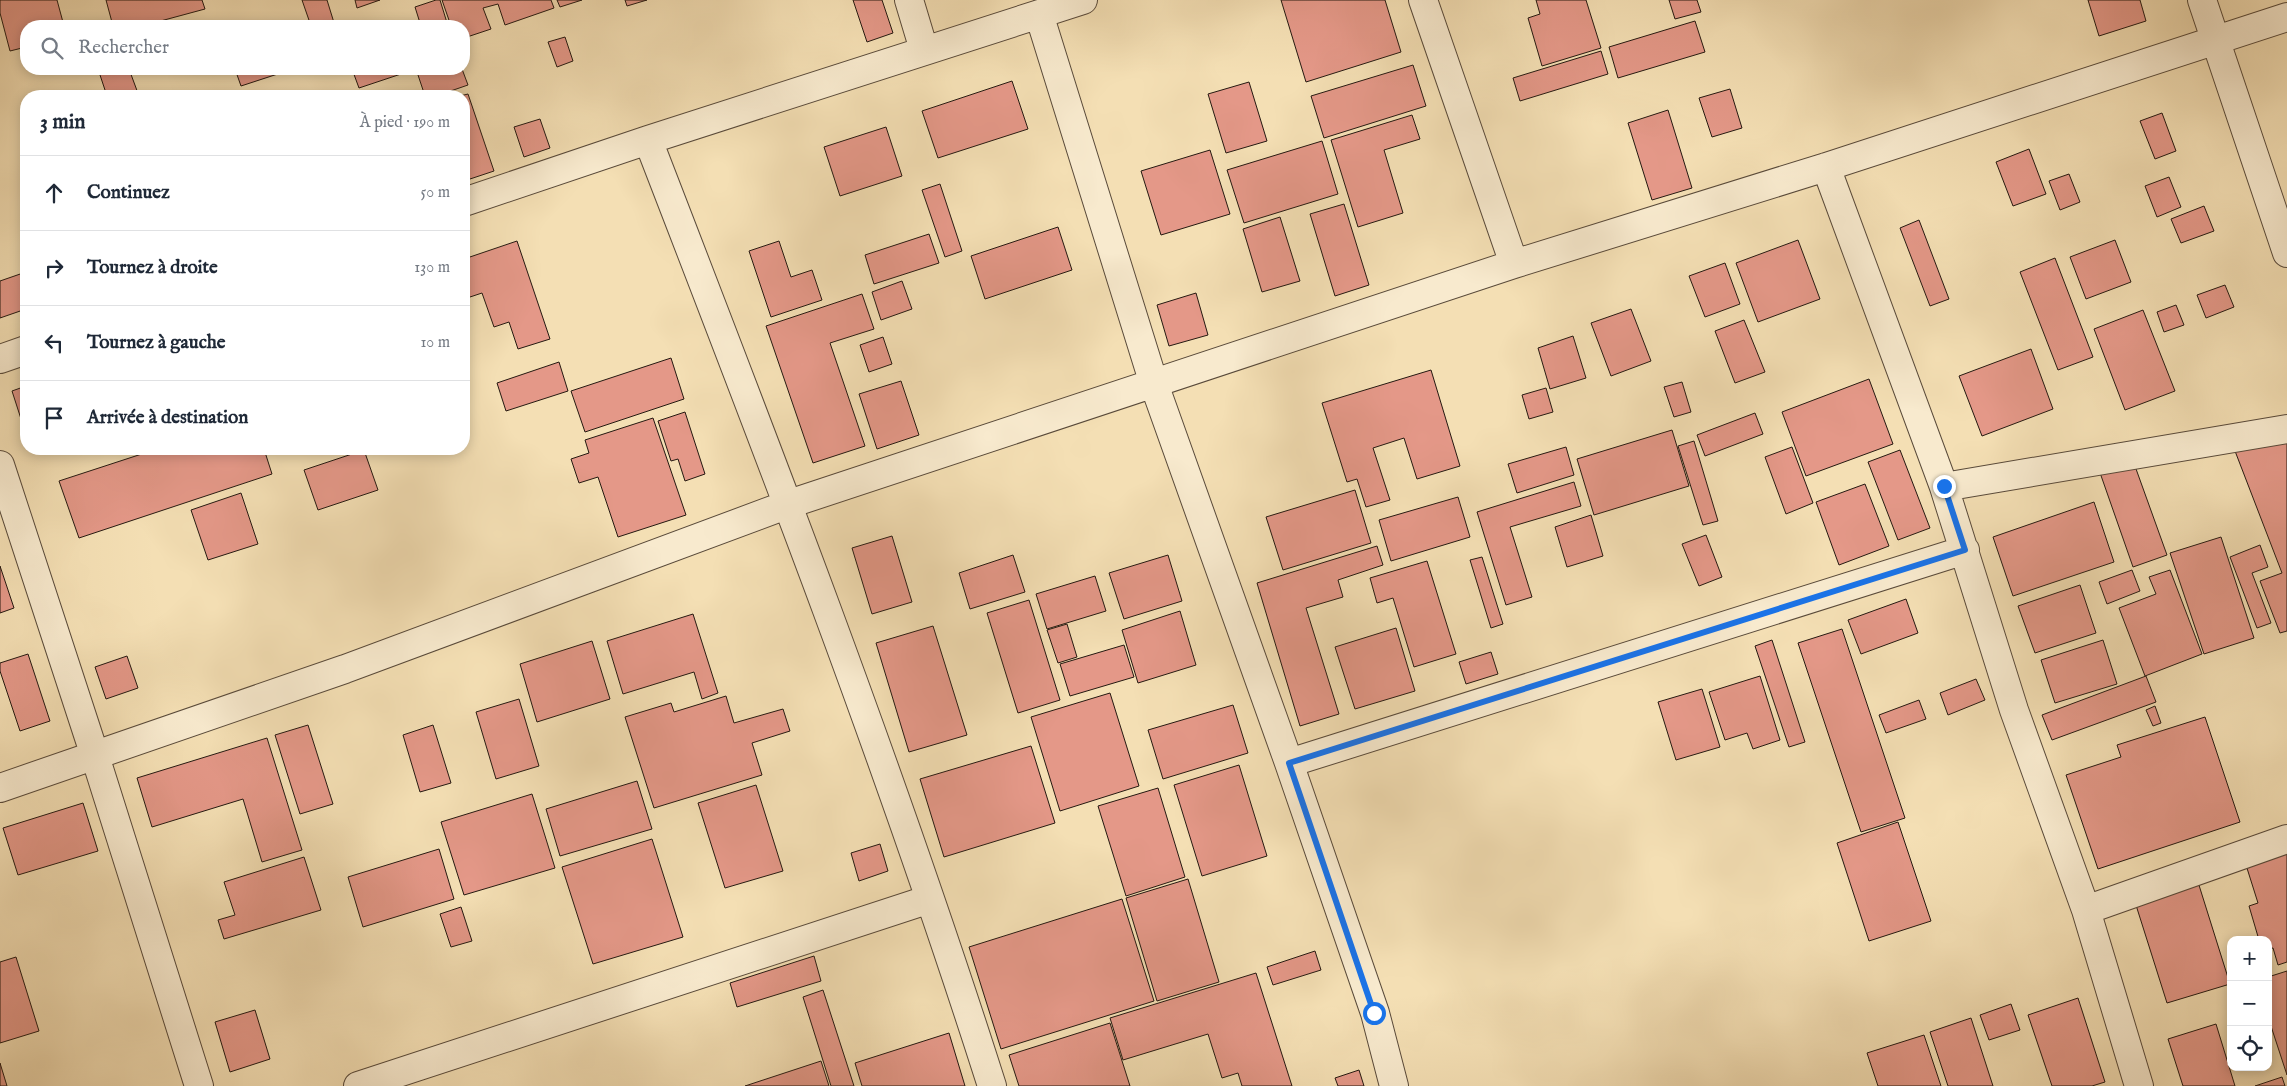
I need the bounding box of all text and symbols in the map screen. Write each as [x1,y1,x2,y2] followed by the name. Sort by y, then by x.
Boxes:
[20,20,470,75] search box
[38,34,66,62] icon: search
[78,36,169,60] text: Rechercher
[40,109,85,136] text: 3 min
[360,113,450,133] text: À pied · 190 m
[40,179,68,207] icon: ahead
[87,181,170,205] text: Continuez
[421,183,450,203] text: 50 m
[40,254,68,282] icon: right
[87,256,218,280] text: Tournez à droite
[414,258,450,278] text: 130 m
[40,329,68,357] icon: left
[87,331,226,355] text: Tournez à gauche
[420,333,450,353] text: 10 m
[40,404,68,432] icon: arrive
[87,406,248,430] text: Arrivée à destination
[1933,475,1956,498] route end
[2227,936,2272,1071] map controls
[2227,936,2272,981] button: +
[2227,981,2272,1026] button: −
[1363,1002,1386,1025] route start
[2227,1026,2272,1071] button: locate

